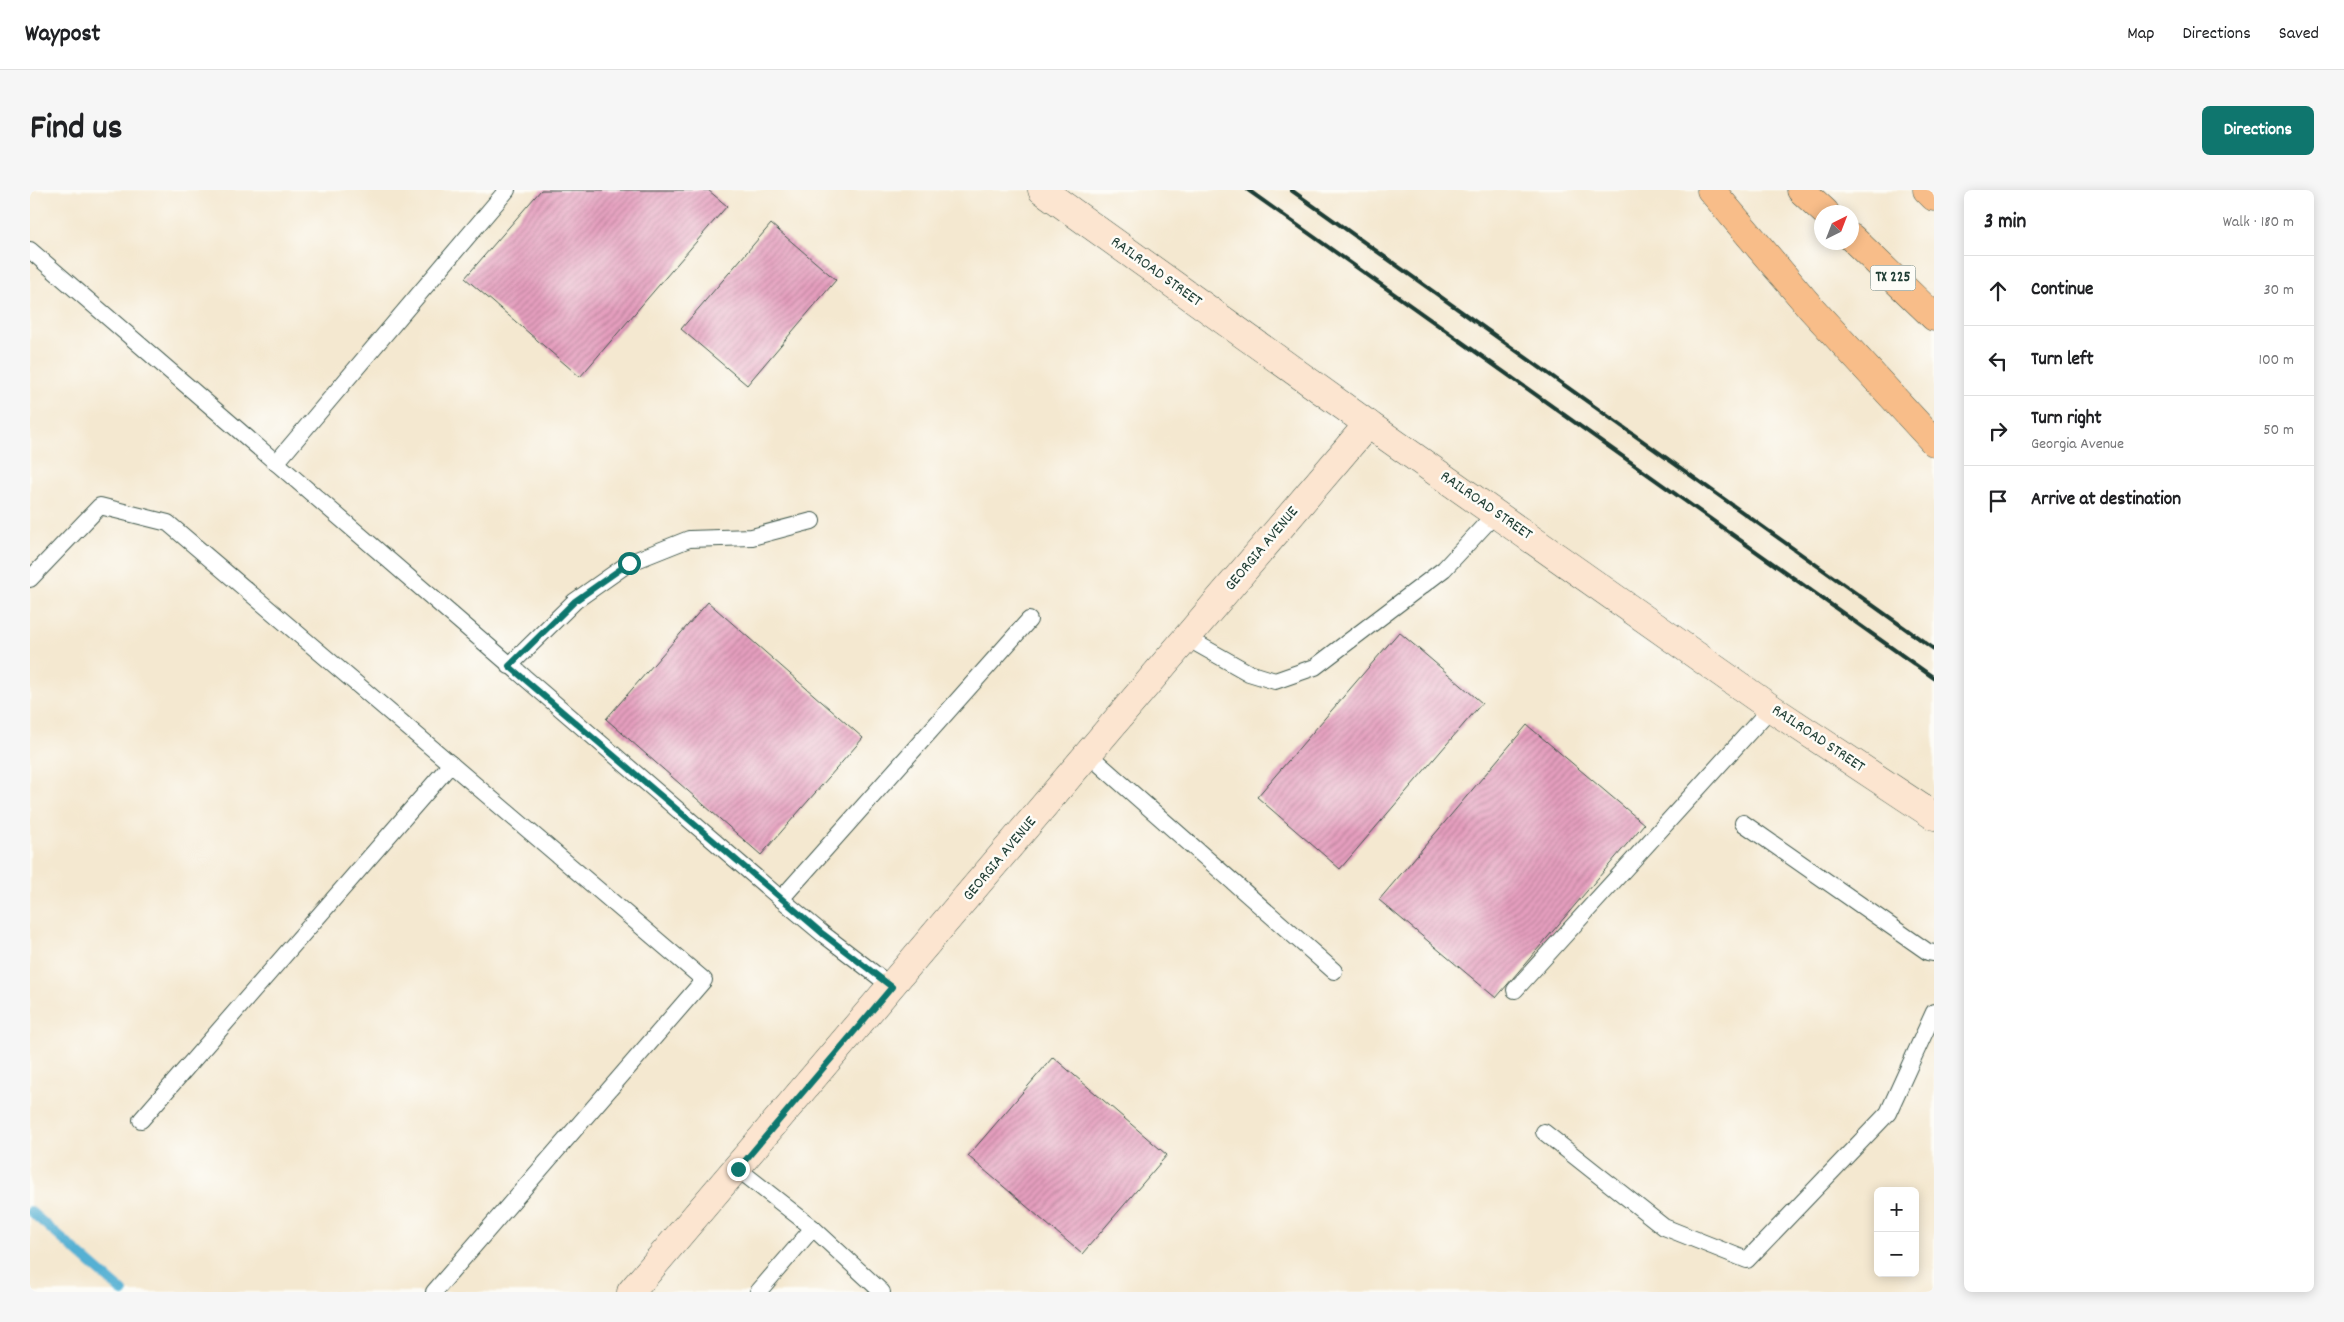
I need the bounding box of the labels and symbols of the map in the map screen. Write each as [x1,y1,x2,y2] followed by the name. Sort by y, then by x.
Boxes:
[1814,205,1859,250] north arrow
[1106,231,1207,313] street label: RAILROAD STREET
[1870,266,1916,290] road number: TX 225
[1435,466,1537,547] street label: RAILROAD STREET
[1220,501,1305,596] street label: GEORGIA AVENUE
[618,552,641,575] route start
[1767,699,1870,779] street label: RAILROAD STREET
[958,811,1043,906] street label: GEORGIA AVENUE
[727,1158,750,1181] route end

